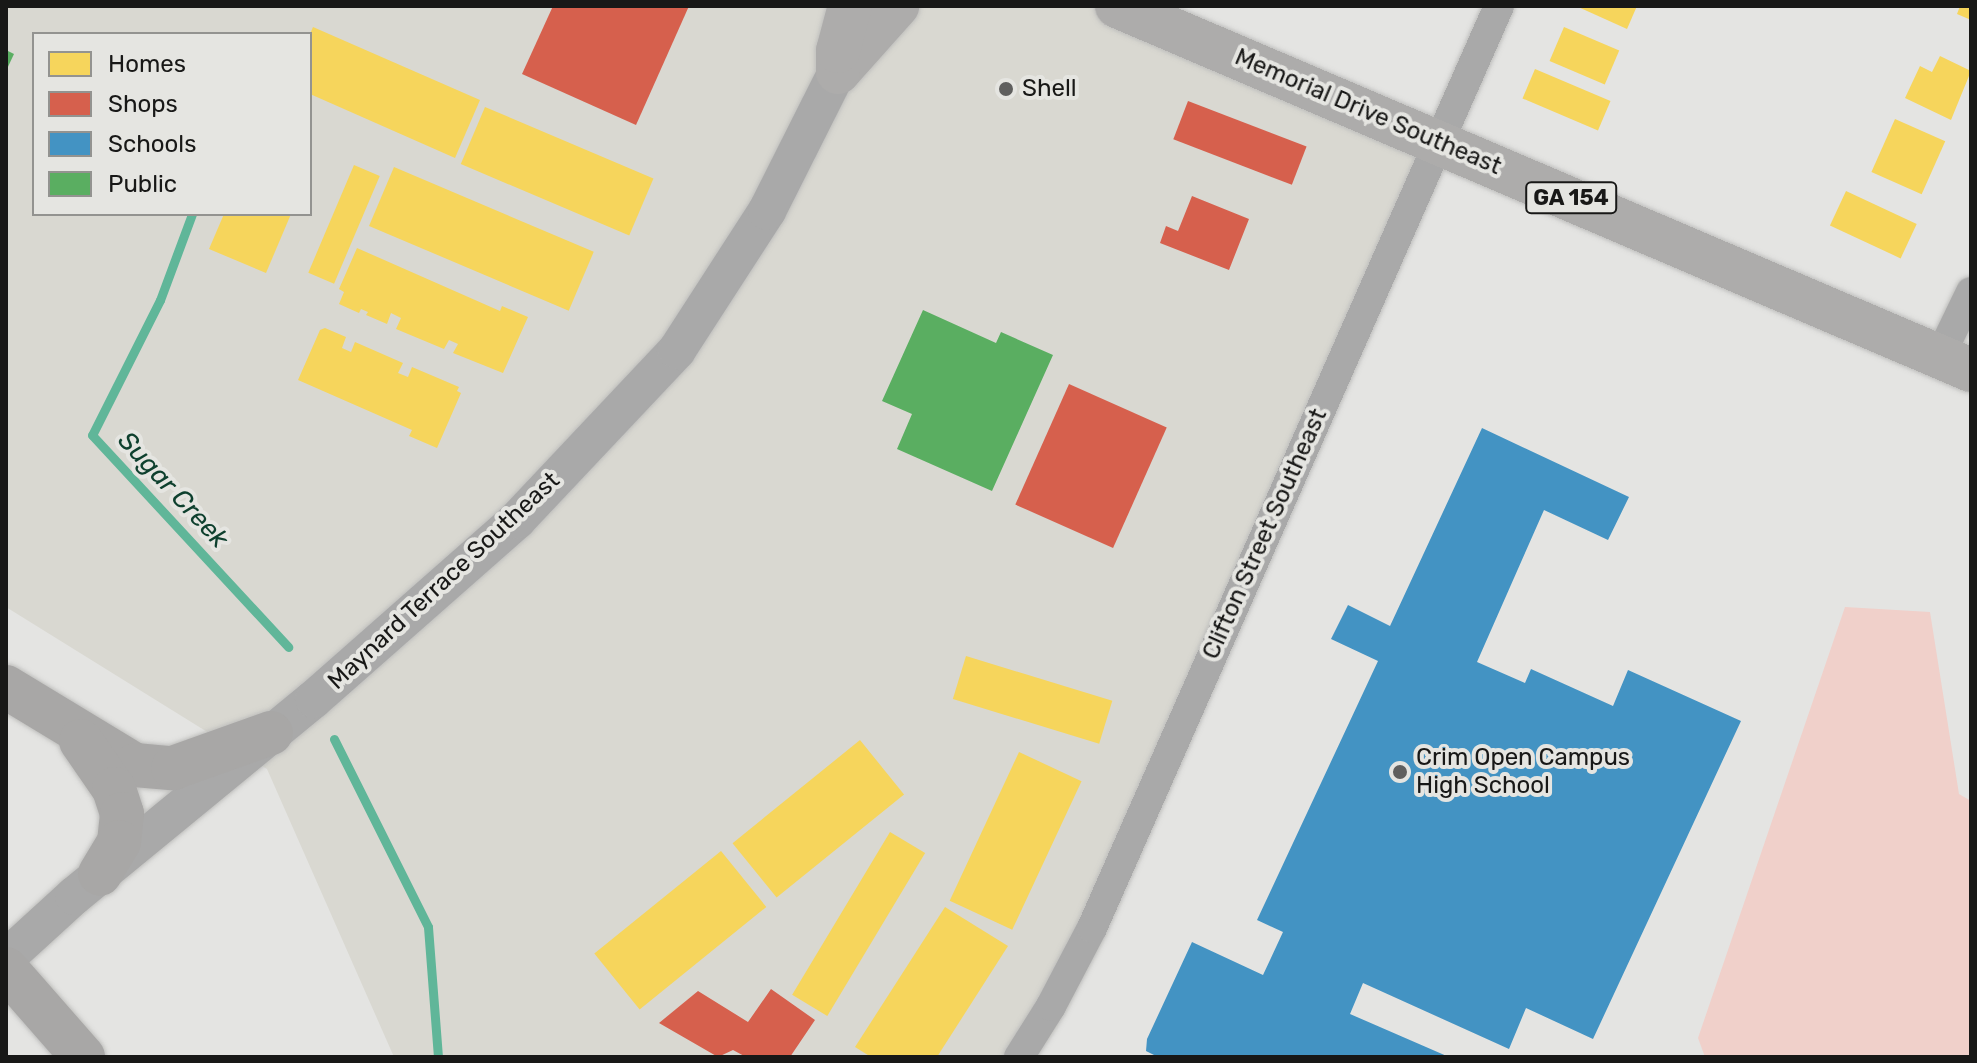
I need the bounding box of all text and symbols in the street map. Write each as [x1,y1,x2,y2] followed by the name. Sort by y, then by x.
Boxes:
[32,32,312,216] legend
[1230,43,1506,181] street label: Memorial Drive Southeast
[108,50,186,78] text: Homes
[1022,75,1077,103] place label: Shell
[997,80,1015,98] marker: Shell
[108,90,178,118] text: Shops
[108,130,196,158] text: Schools
[108,170,177,198] text: Public
[1523,180,1619,216] road number: GA 154
[1197,404,1333,664] street label: Clifton Street Southeast
[111,425,235,555] water label: Sugar Creek
[322,466,566,696] street label: Maynard Terrace Southeast
[1416,744,1630,800] place label: Crim Open Campus High School
[1391,763,1409,781] marker: Crim Open Campus High School

